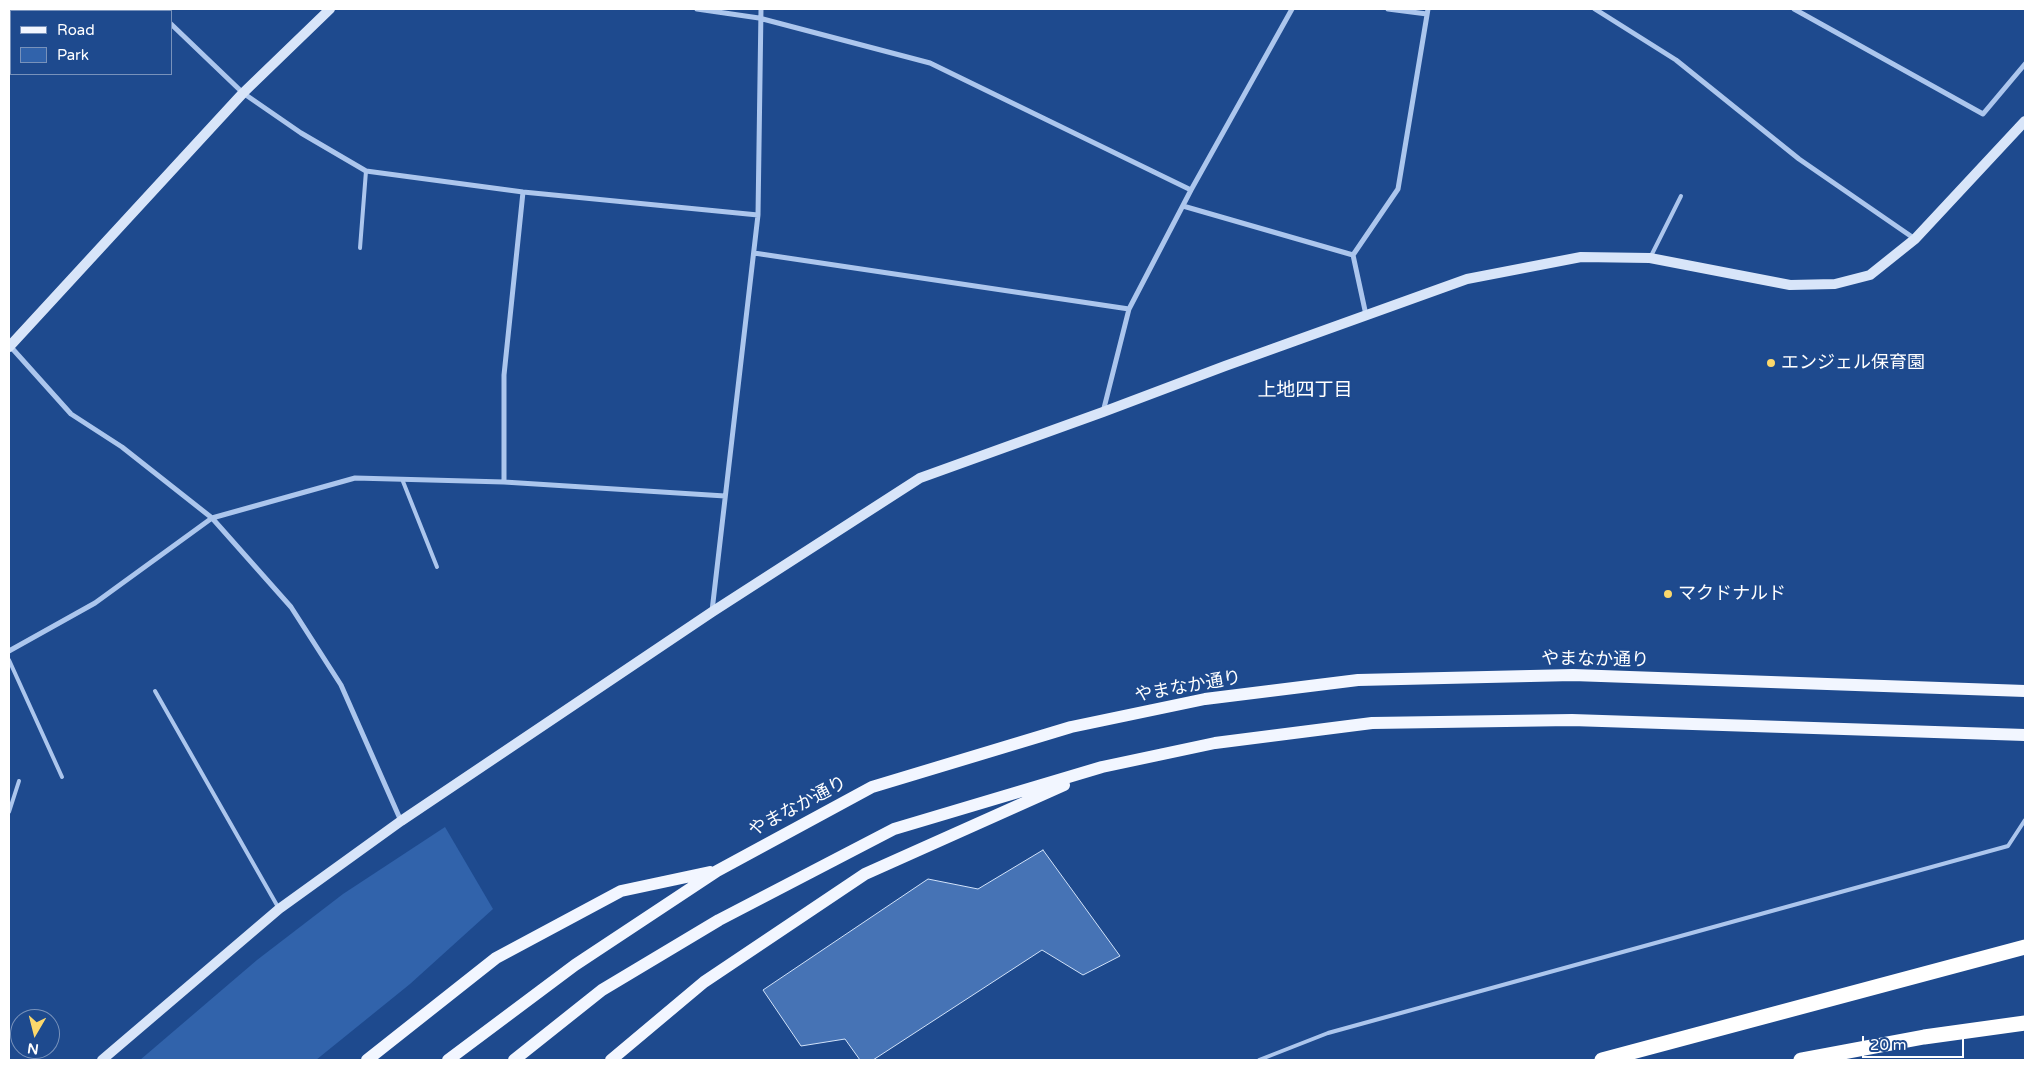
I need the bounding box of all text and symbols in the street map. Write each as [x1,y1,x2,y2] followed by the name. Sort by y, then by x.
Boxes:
[10,10,172,75] legend
[57,21,95,39] text: Road
[57,46,89,64] text: Park
[1781,352,1925,374] place label: エンジェル保育園
[1765,357,1777,369] marker: エンジェル保育園
[1258,380,1352,402] district label: 上地四丁目
[1678,583,1786,605] place label: マクドナルド
[1662,588,1674,600] marker: マクドナルド
[1541,648,1649,672] street label: やまなか通り
[1133,667,1243,707] street label: やまなか通り
[745,772,851,842] street label: やまなか通り
[10,1009,60,1059] north arrow
[1864,1026,1966,1058] scale bar
[1870,1036,1907,1054] text: 20 m
[26,1039,40,1058] text: N

